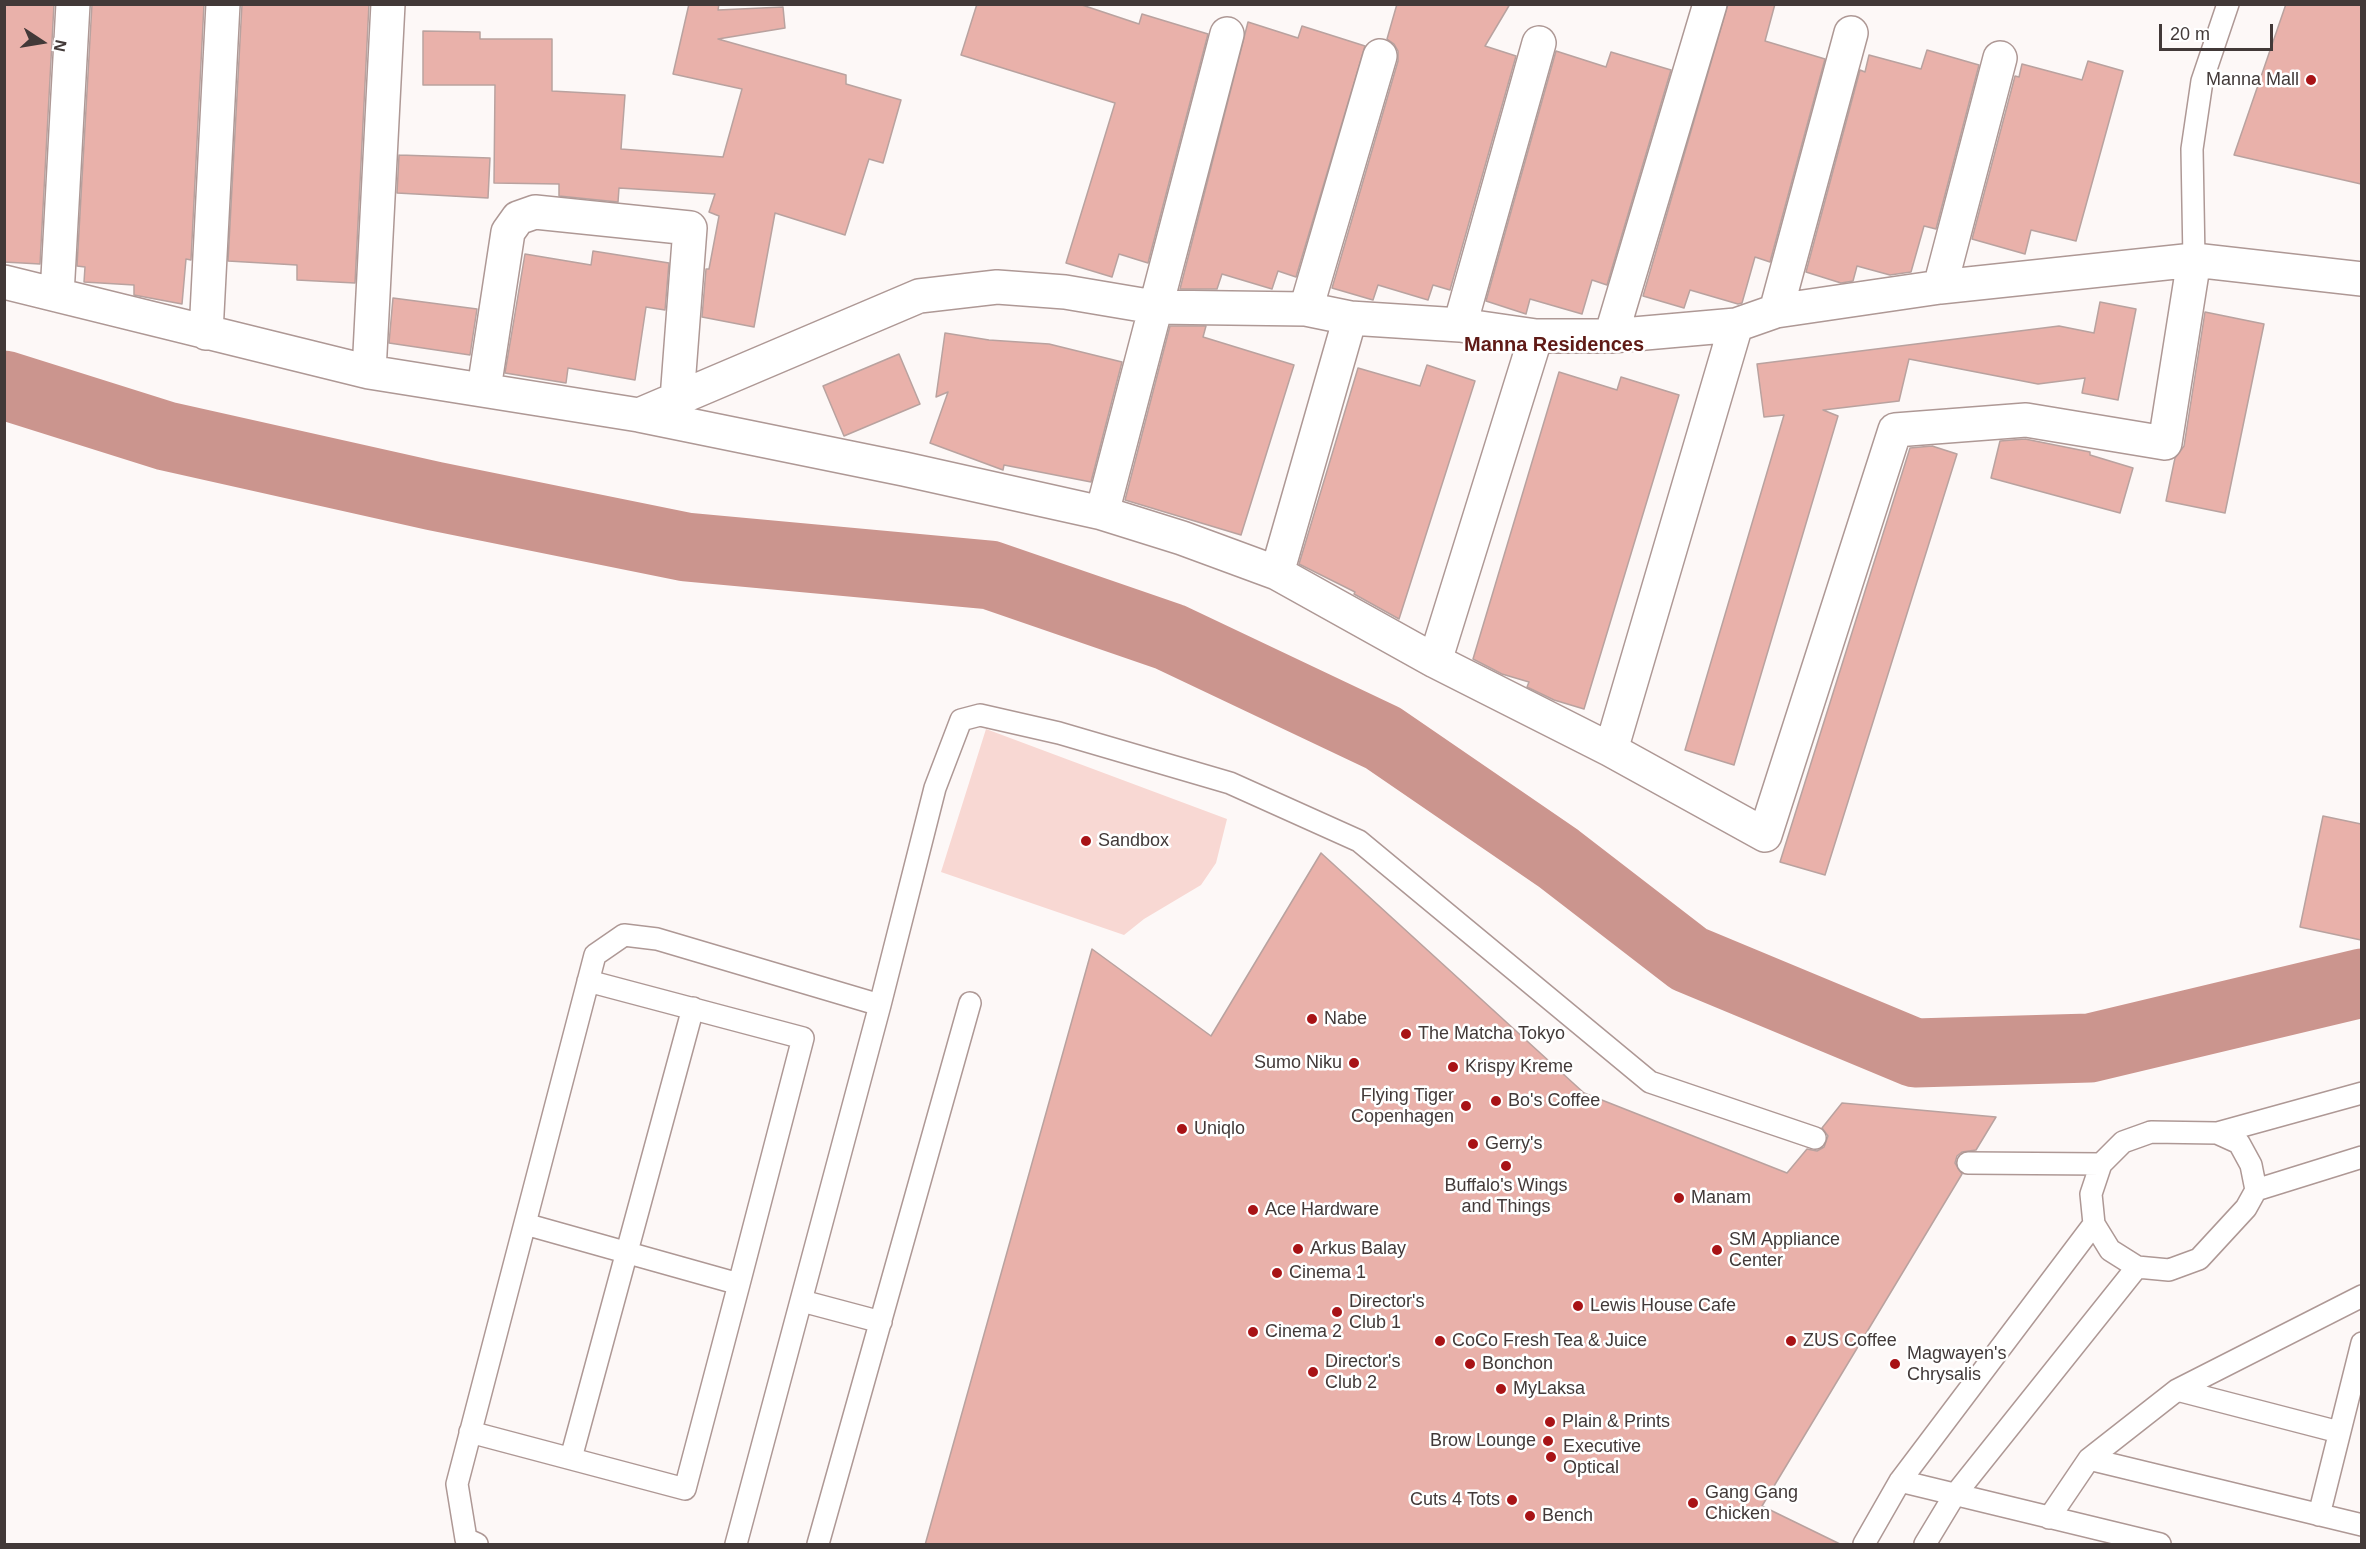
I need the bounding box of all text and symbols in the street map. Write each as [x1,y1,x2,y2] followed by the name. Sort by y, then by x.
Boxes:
[12,12,72,72] north arrow
[2162,12,2276,50] scale bar
[2170,24,2210,44] text: 20 m
[51,38,70,53] text: N
[2206,69,2299,91] place label: Manna Mall
[2304,73,2318,87] marker: Manna Mall
[1464,333,1644,357] district label: Manna Residences
[1098,830,1169,852] place label: Sandbox
[1079,834,1093,848] marker: Sandbox
[1324,1008,1367,1030] place label: Nabe
[1305,1012,1319,1026] marker: Nabe
[1418,1023,1565,1045] place label: The Matcha Tokyo
[1399,1027,1413,1041] marker: The Matcha Tokyo
[1254,1052,1342,1074] place label: Sumo Niku
[1347,1056,1361,1070] marker: Sumo Niku
[1465,1056,1573,1078] place label: Krispy Kreme
[1446,1060,1460,1074] marker: Krispy Kreme
[1351,1085,1454,1128] place label: Flying Tiger Copenhagen
[1508,1090,1600,1112] place label: Bo's Coffee
[1489,1094,1503,1108] marker: Bo's Coffee
[1459,1099,1473,1113] marker: Flying Tiger Copenhagen
[1194,1118,1245,1140] place label: Uniqlo
[1175,1122,1189,1136] marker: Uniqlo
[1485,1133,1542,1155] place label: Gerry's
[1466,1137,1480,1151] marker: Gerry's
[1499,1159,1513,1173] marker: Buffalo's Wings and Things
[1444,1175,1568,1218] place label: Buffalo's Wings and Things
[1691,1187,1751,1209] place label: Manam
[1672,1191,1686,1205] marker: Manam
[1265,1199,1379,1221] place label: Ace Hardware
[1246,1203,1260,1217] marker: Ace Hardware
[1729,1229,1840,1272] place label: SM Appliance Center
[1310,1238,1406,1260] place label: Arkus Balay
[1291,1242,1305,1256] marker: Arkus Balay
[1710,1243,1724,1257] marker: SM Appliance Center
[1289,1262,1366,1284] place label: Cinema 1
[1270,1266,1284,1280] marker: Cinema 1
[1349,1291,1424,1334] place label: Director's Club 1
[1590,1295,1736,1317] place label: Lewis House Cafe
[1571,1299,1585,1313] marker: Lewis House Cafe
[1330,1305,1344,1319] marker: Director's Club 1
[1265,1321,1342,1343] place label: Cinema 2
[1246,1325,1260,1339] marker: Cinema 2
[1452,1330,1647,1352] place label: CoCo Fresh Tea & Juice
[1803,1330,1897,1352] place label: ZUS Coffee
[1433,1334,1447,1348] marker: CoCo Fresh Tea & Juice
[1784,1334,1798,1348] marker: ZUS Coffee
[1907,1343,2006,1386] place label: Magwayen's Chrysalis
[1325,1351,1400,1394] place label: Director's Club 2
[1482,1353,1553,1375] place label: Bonchon
[1463,1357,1477,1371] marker: Bonchon
[1888,1357,1902,1371] marker: Magwayen's Chrysalis
[1306,1365,1320,1379] marker: Director's Club 2
[1513,1378,1585,1400] place label: MyLaksa
[1494,1382,1508,1396] marker: MyLaksa
[1562,1411,1670,1433] place label: Plain & Prints
[1543,1415,1557,1429] marker: Plain & Prints
[1430,1430,1536,1452] place label: Brow Lounge
[1541,1434,1555,1448] marker: Brow Lounge
[1563,1436,1641,1478] place label: Executive Optical
[1544,1450,1558,1464] marker: Executive Optical
[1705,1482,1798,1524] place label: Gang Gang Chicken
[1410,1489,1500,1511] place label: Cuts 4 Tots
[1505,1493,1519,1507] marker: Cuts 4 Tots
[1686,1496,1700,1510] marker: Gang Gang Chicken
[1542,1505,1593,1527] place label: Bench
[1523,1509,1537,1523] marker: Bench

